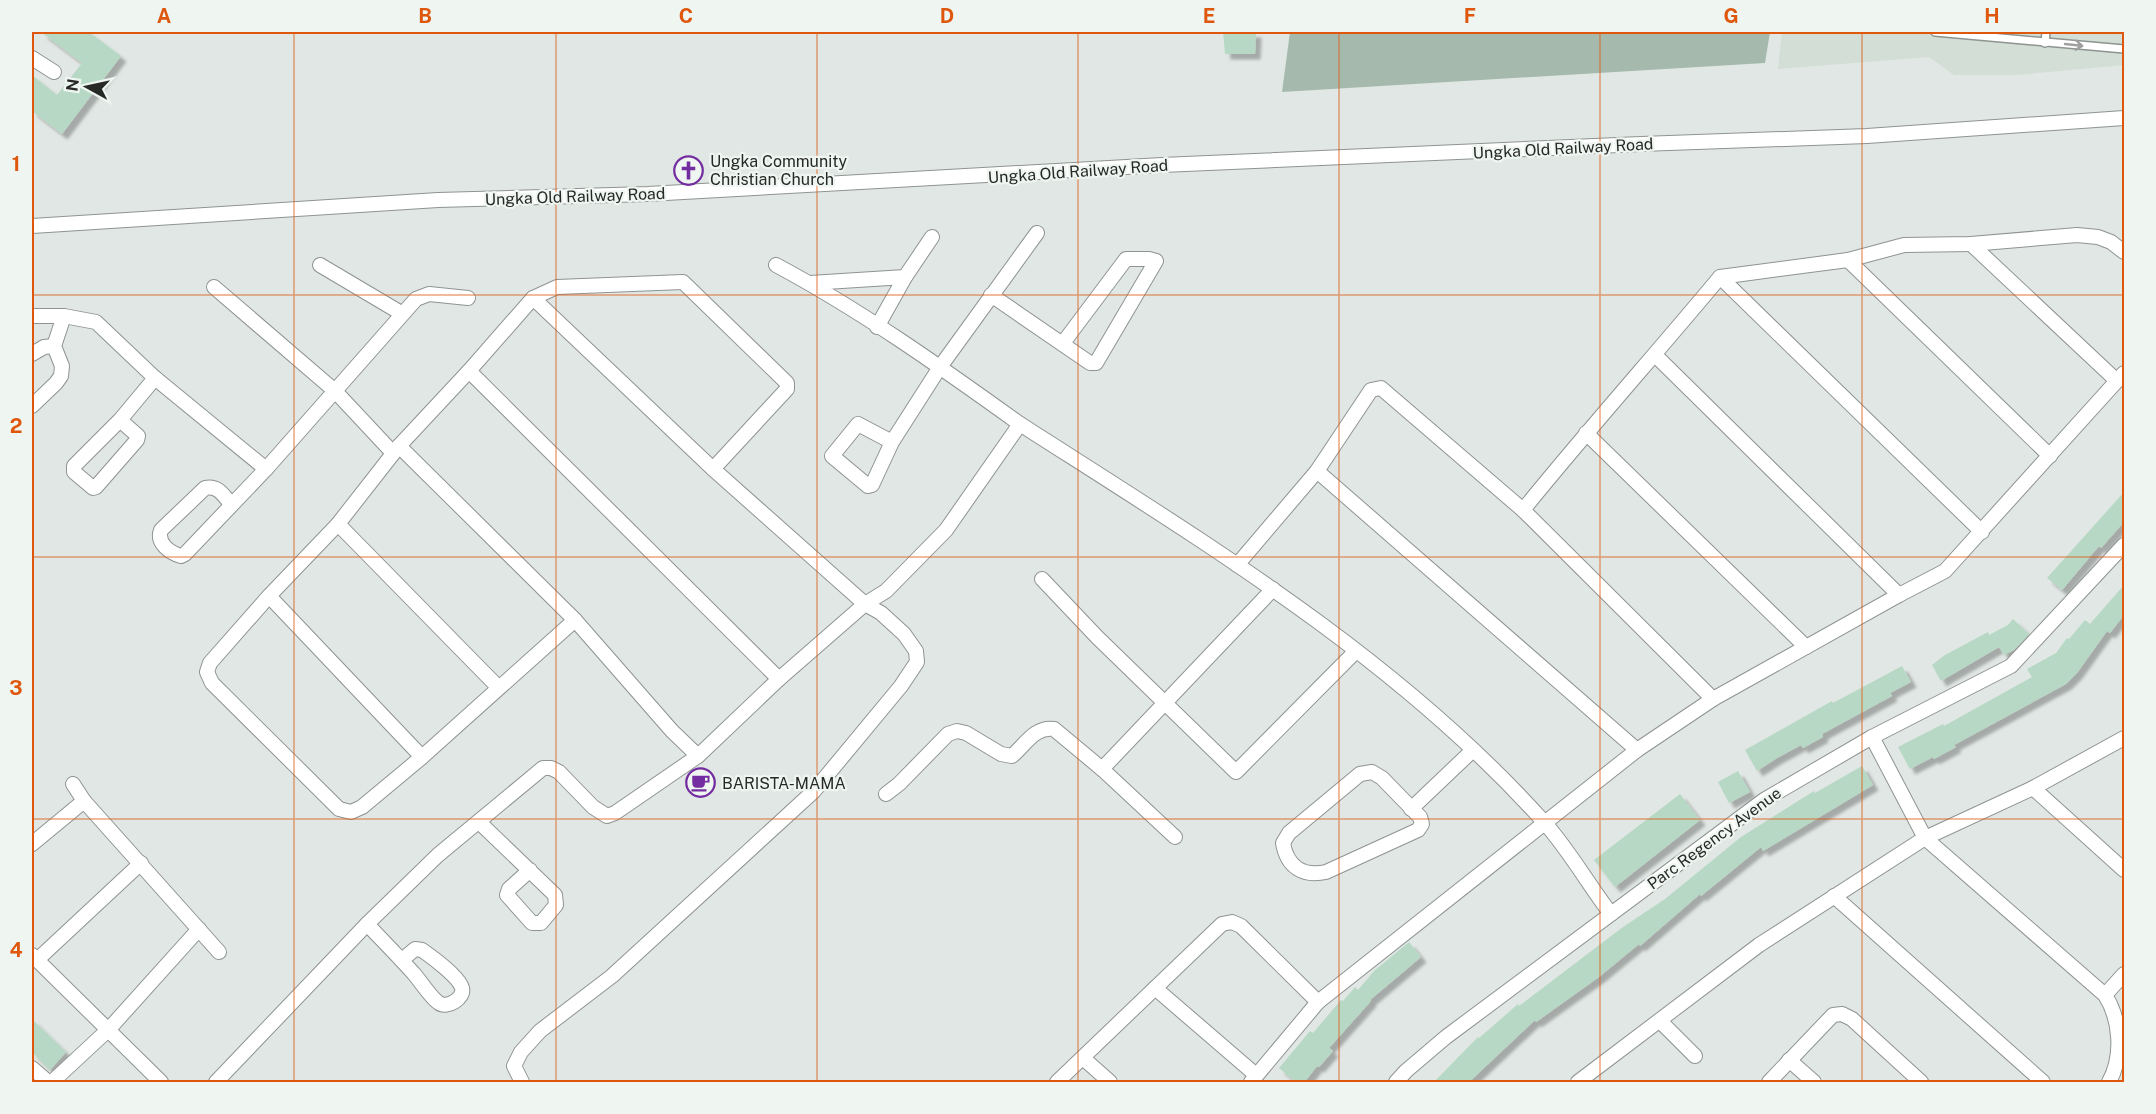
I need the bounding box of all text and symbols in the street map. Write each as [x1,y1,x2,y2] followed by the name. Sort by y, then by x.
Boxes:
[157,4,171,28] text: A
[418,4,432,28] text: B
[679,4,693,28] text: C
[940,4,954,28] text: D
[1203,4,1215,28] text: E
[1464,4,1476,28] text: F
[1723,4,1739,28] text: G
[1984,4,2000,28] text: H
[2063,40,2083,51] one-way arrow
[57,57,117,117] north arrow
[62,77,83,93] text: N
[1472,134,1654,163] street label: Ungka Old Railway Road
[12,152,20,176] text: 1
[710,152,847,189] place label: Ungka Community Christian Church
[673,154,705,186] church icon: Ungka Community Christian Church
[987,156,1169,187] street label: Ungka Old Railway Road
[484,184,666,209] street label: Ungka Old Railway Road
[10,414,22,438] text: 2
[9,676,23,700] text: 3
[685,767,717,799] cafe icon: BARISTA-MAMA
[722,774,846,793] place label: BARISTA-MAMA
[1644,783,1785,893] street label: Parc Regency Avenue
[9,938,23,962] text: 4

